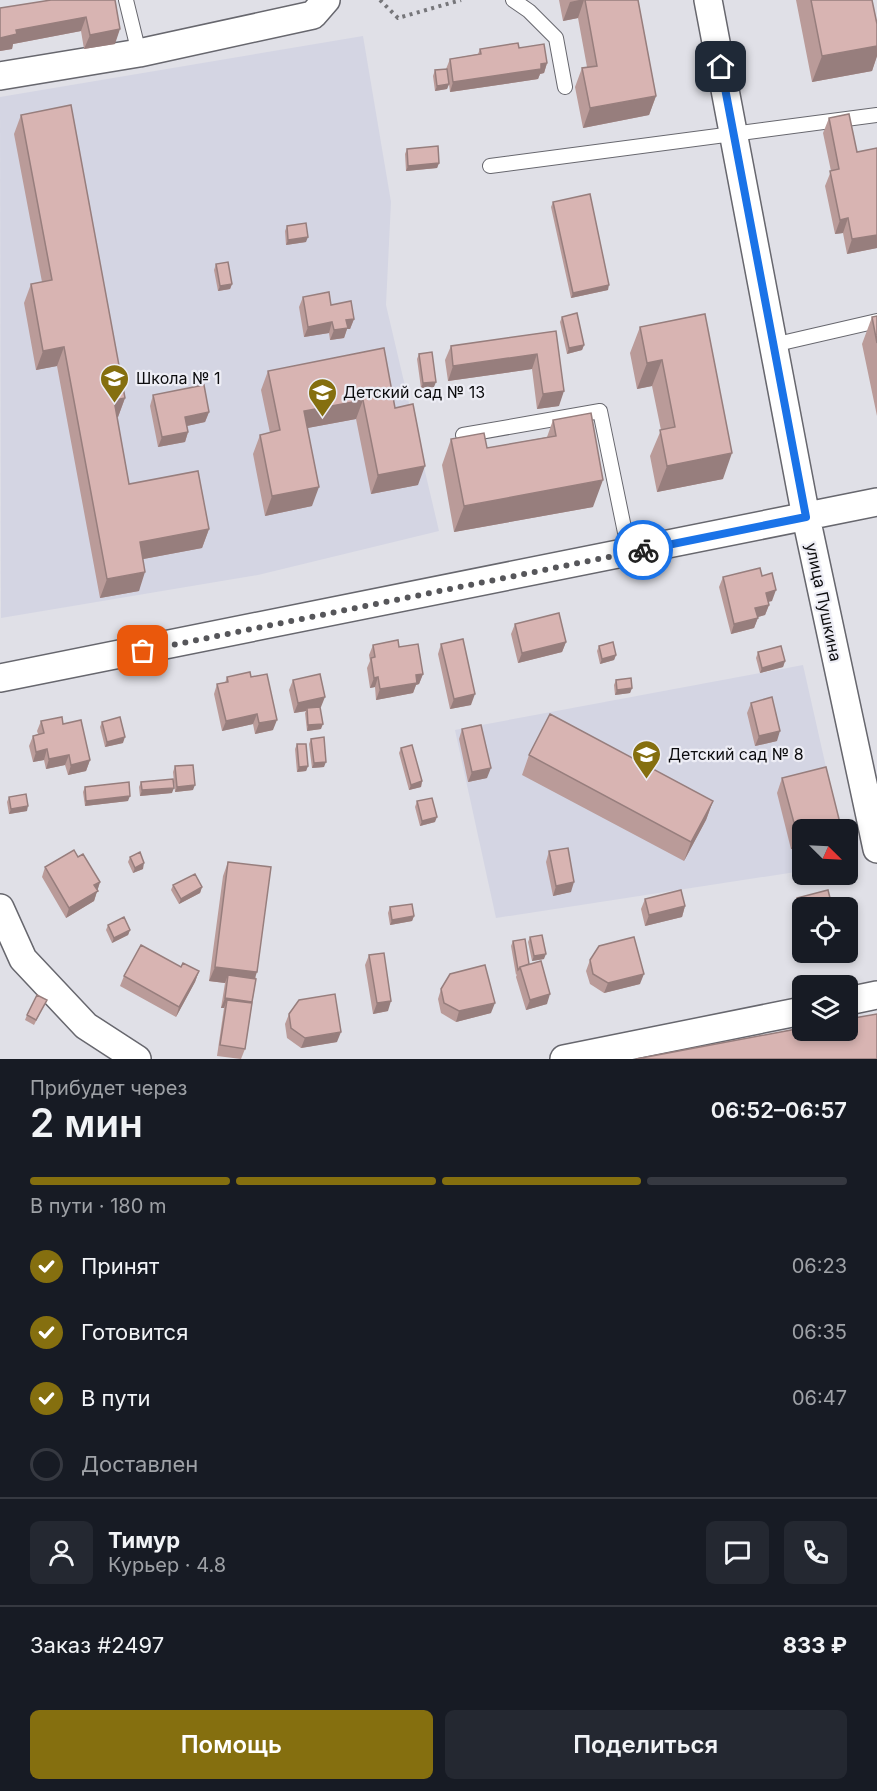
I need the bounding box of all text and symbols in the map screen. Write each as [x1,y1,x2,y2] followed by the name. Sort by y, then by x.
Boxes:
[695,41,746,92] pin
[704,50,737,83] icon: home
[99,362,131,404] school or university icon: Школа № 1
[136,368,220,388] place label: Школа № 1
[306,376,338,418] school or university icon: Детский сад № 13
[343,382,485,402] place label: Детский сад № 13
[613,520,673,580] courier
[627,534,660,567] icon: bike
[802,541,846,663] street label: улица Пушкина
[117,625,168,676] pin
[126,634,159,667] icon: bag
[631,738,663,780] school or university icon: Детский сад № 8
[668,744,804,764] place label: Детский сад № 8
[792,819,858,885] north arrow
[792,819,858,1041] map controls
[792,897,858,963] button: locate
[792,975,858,1041] button: layers
[30,1076,187,1100] text: Прибудет через
[711,1097,847,1123] text: 06:52–06:57
[30,1099,143,1146] text: 2 мин
[30,1194,166,1218] text: В пути · 180 m
[30,1250,63,1283] icon: check
[81,1253,159,1279] text: Принят
[792,1254,847,1278] text: 06:23
[30,1316,63,1349] icon: check
[81,1319,188,1345] text: Готовится
[792,1320,847,1344] text: 06:35
[30,1382,63,1415] icon: check
[81,1385,150,1411] text: В пути
[792,1386,847,1410] text: 06:47
[81,1451,198,1477] text: Доставлен
[30,1521,93,1584] button: person
[706,1521,769,1584] button: chat
[784,1521,847,1584] button: phone
[108,1527,180,1553] text: Тимур
[108,1553,226,1577] text: Курьер · 4.8
[30,1632,164,1658] text: Заказ #2497
[783,1632,847,1658] text: 833 ₽
[30,1710,433,1779] button: Помощь
[445,1710,847,1779] button: Поделиться

